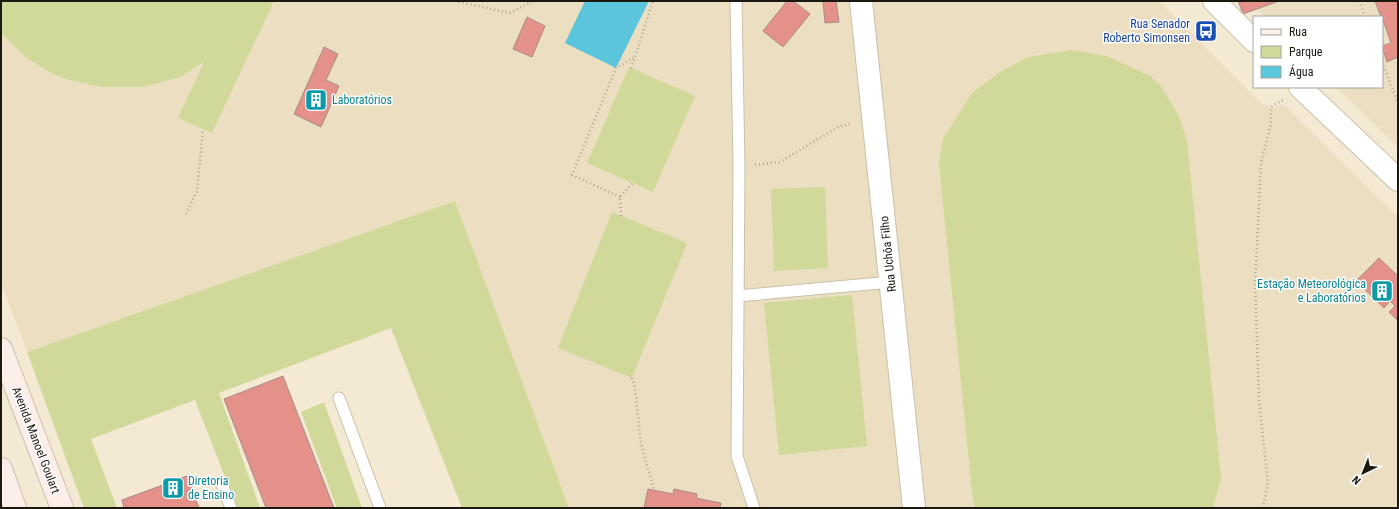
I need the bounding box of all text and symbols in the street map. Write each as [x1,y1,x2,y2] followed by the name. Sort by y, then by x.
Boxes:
[1253,16,1383,88] legend
[1103,17,1190,45] place label: Rua Senador Roberto Simonsen
[1193,18,1219,44] bus stop icon: Rua Senador Roberto Simonsen
[1289,25,1307,39] text: Rua
[1289,45,1323,59] text: Parque
[1289,64,1314,79] text: Água
[303,87,329,113] building icon: Laboratórios
[332,93,392,107] place label: Laboratórios
[877,215,899,293] street label: Rua Uchôa Filho
[1257,277,1366,305] place label: Estação Meteorológica e Laboratórios
[1369,278,1395,304] building icon: Estação Meteorológica e Laboratórios
[9,385,63,496] street label: Avenida Manoel Goulart
[1343,453,1383,493] north arrow
[1349,473,1363,487] text: N
[188,474,234,502] place label: Diretoria de Ensino
[160,475,186,501] building icon: Diretoria de Ensino

